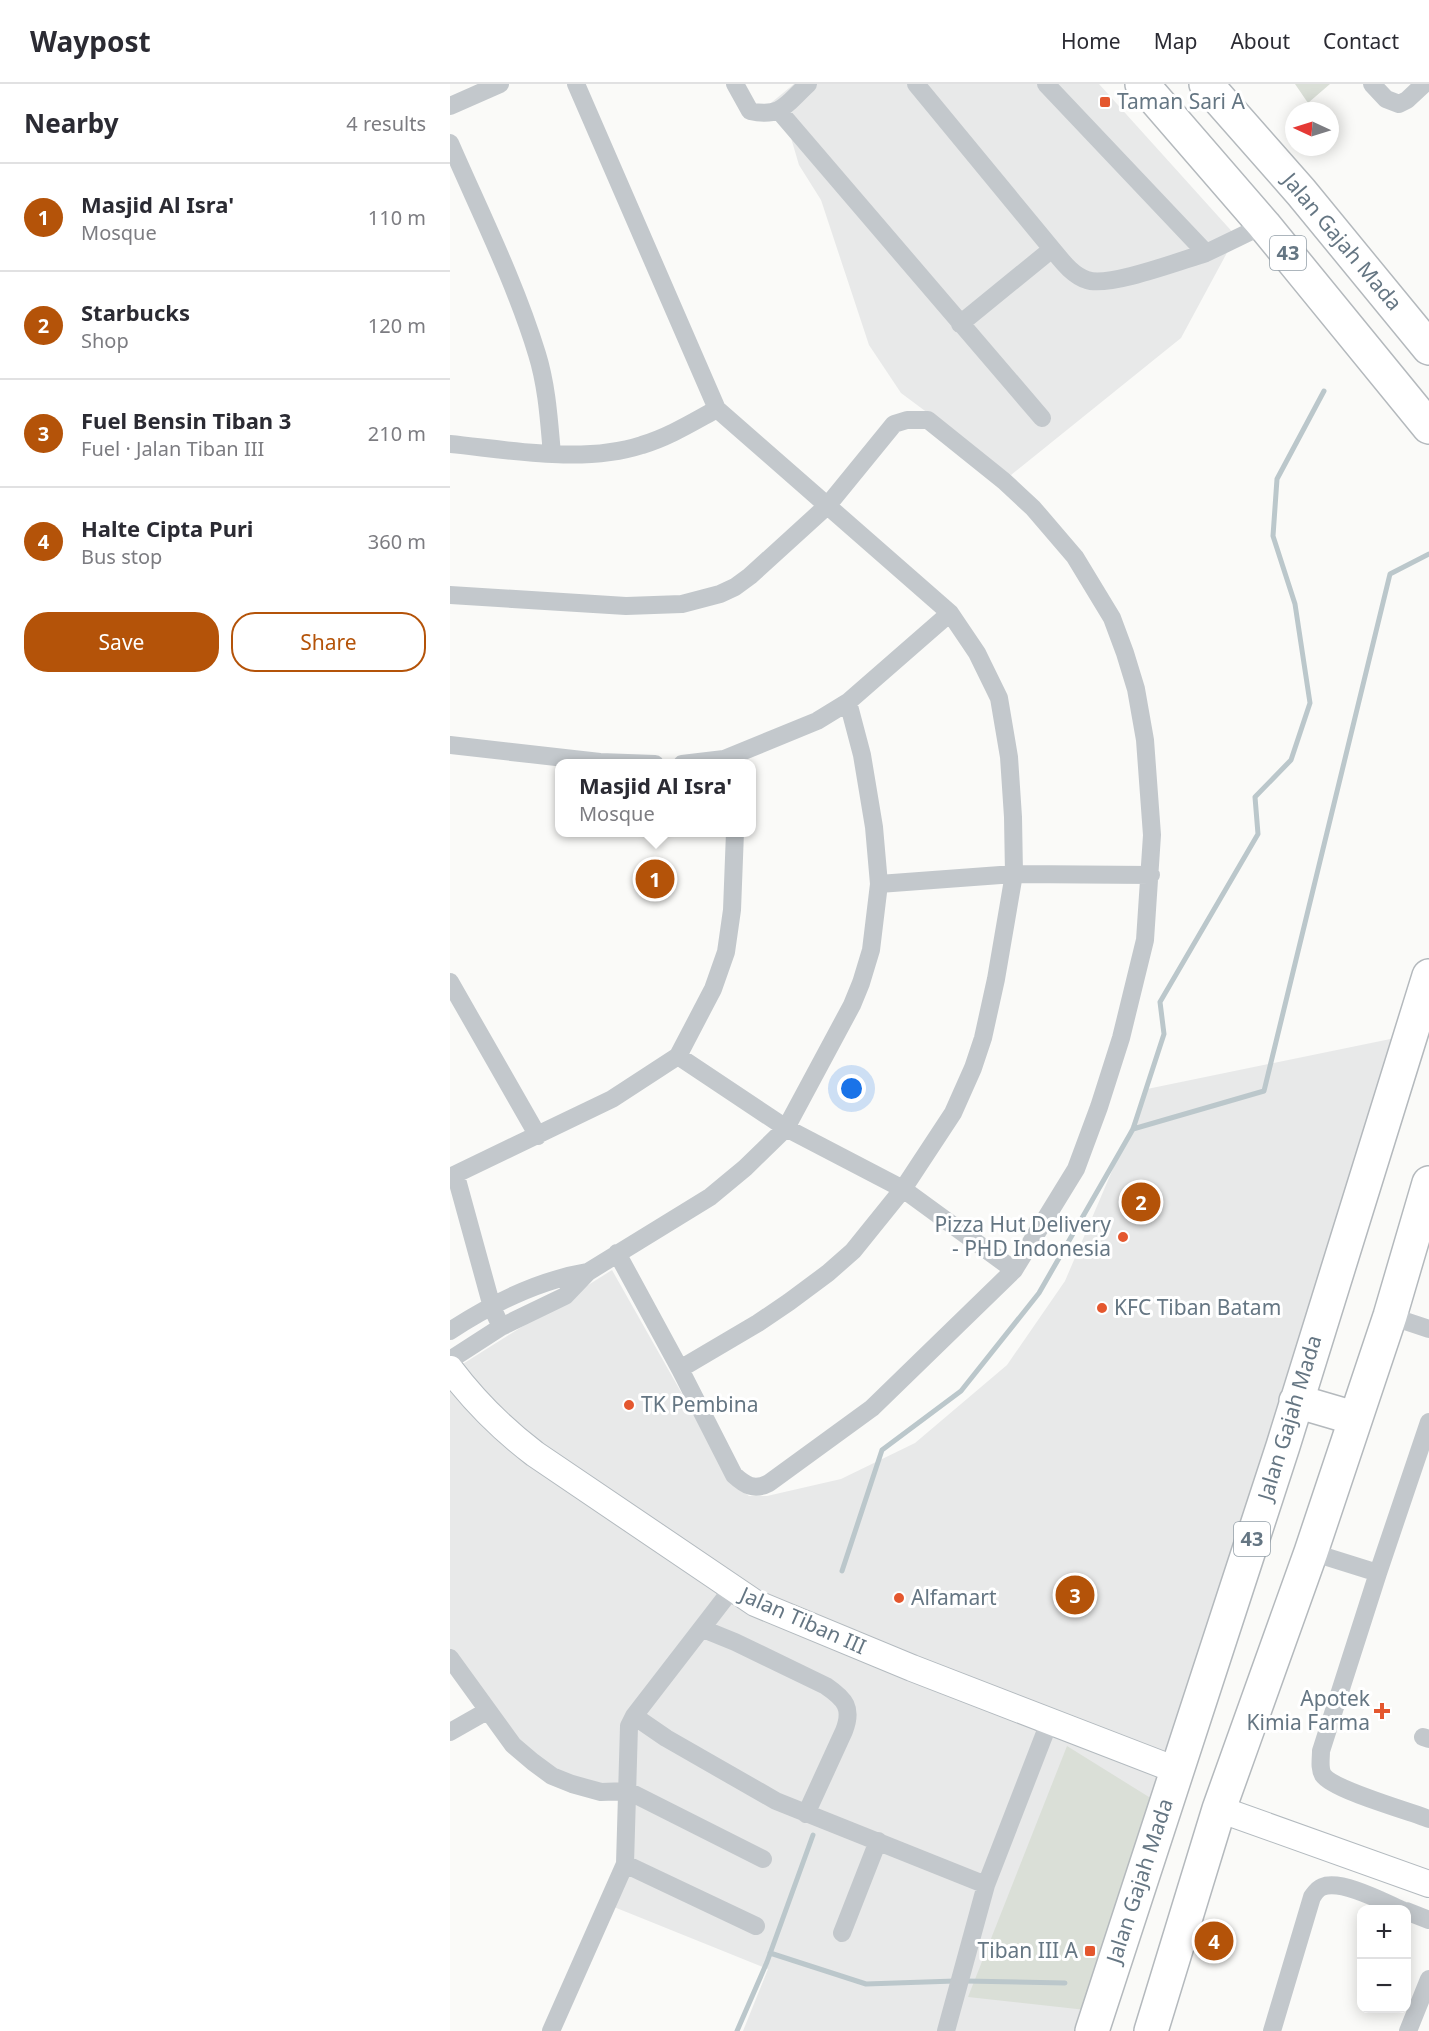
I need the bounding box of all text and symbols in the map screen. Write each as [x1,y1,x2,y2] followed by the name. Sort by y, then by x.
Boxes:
[30,22,151,60] text: Waypost
[1061,27,1121,55] text: Home
[1154,27,1197,55] text: Map
[1230,27,1290,55] text: About
[1323,27,1399,55] text: Contact
[1117,87,1245,115] place label: Taman Sari A
[1098,95,1112,109] marker: Taman Sari A
[1285,102,1339,156] north arrow
[24,105,119,141] text: Nearby
[346,110,426,137] text: 4 results
[1276,165,1409,316] street label: Jalan Gajah Mada
[81,189,234,219] text: Masjid Al Isra'
[38,204,49,231] text: 1
[368,204,426,231] text: 110 m
[81,219,157,246] text: Mosque
[1270,236,1306,270] road number: 43
[81,297,190,327] text: Starbucks
[38,312,49,339] text: 2
[368,312,426,339] text: 120 m
[81,327,129,354] text: Shop
[81,405,291,435] text: Fuel Bensin Tiban 3
[38,420,49,447] text: 3
[368,420,426,447] text: 210 m
[81,435,264,462] text: Fuel · Jalan Tiban III
[81,513,253,543] text: Halte Cipta Puri
[38,528,49,555] text: 4
[368,528,426,555] text: 360 m
[81,543,162,570] text: Bus stop
[24,612,219,672] button: Save
[231,612,426,672] button: Share
[555,759,756,837] popup
[579,770,732,800] text: Masjid Al Isra'
[579,800,655,827] text: Mosque
[636,856,674,902] pin: 1
[837,1074,866,1103] your location
[1122,1180,1160,1224] pin: 2
[934,1210,1111,1262] place label: Pizza Hut Delivery - PHD Indonesia
[1116,1230,1130,1244] marker: Pizza Hut Delivery - PHD Indonesia
[1114,1293,1281,1321] place label: KFC Tiban Batam
[1095,1301,1109,1315] marker: KFC Tiban Batam
[1250,1332,1327,1506] street label: Jalan Gajah Mada
[641,1390,758,1418] place label: TK Pembina
[622,1398,636,1412] marker: TK Pembina
[1234,1522,1270,1556] road number: 43
[1056,1572,1094,1618] pin: 3
[734,1579,871,1660] street label: Jalan Tiban III
[911,1583,997,1611] place label: Alfamart
[892,1591,906,1605] marker: Alfamart
[1247,1684,1371,1736] place label: Apotek Kimia Farma
[1375,1704,1389,1718] marker: Apotek Kimia Farma
[1099,1795,1179,1968] street label: Jalan Gajah Mada
[1357,1905,1411,2013] map controls
[1357,1905,1411,1959] button: +
[1194,1918,1233,1964] pin: 4
[978,1936,1079,1964] place label: Tiban III A
[1083,1944,1097,1958] marker: Tiban III A
[1357,1959,1411,2013] button: −

